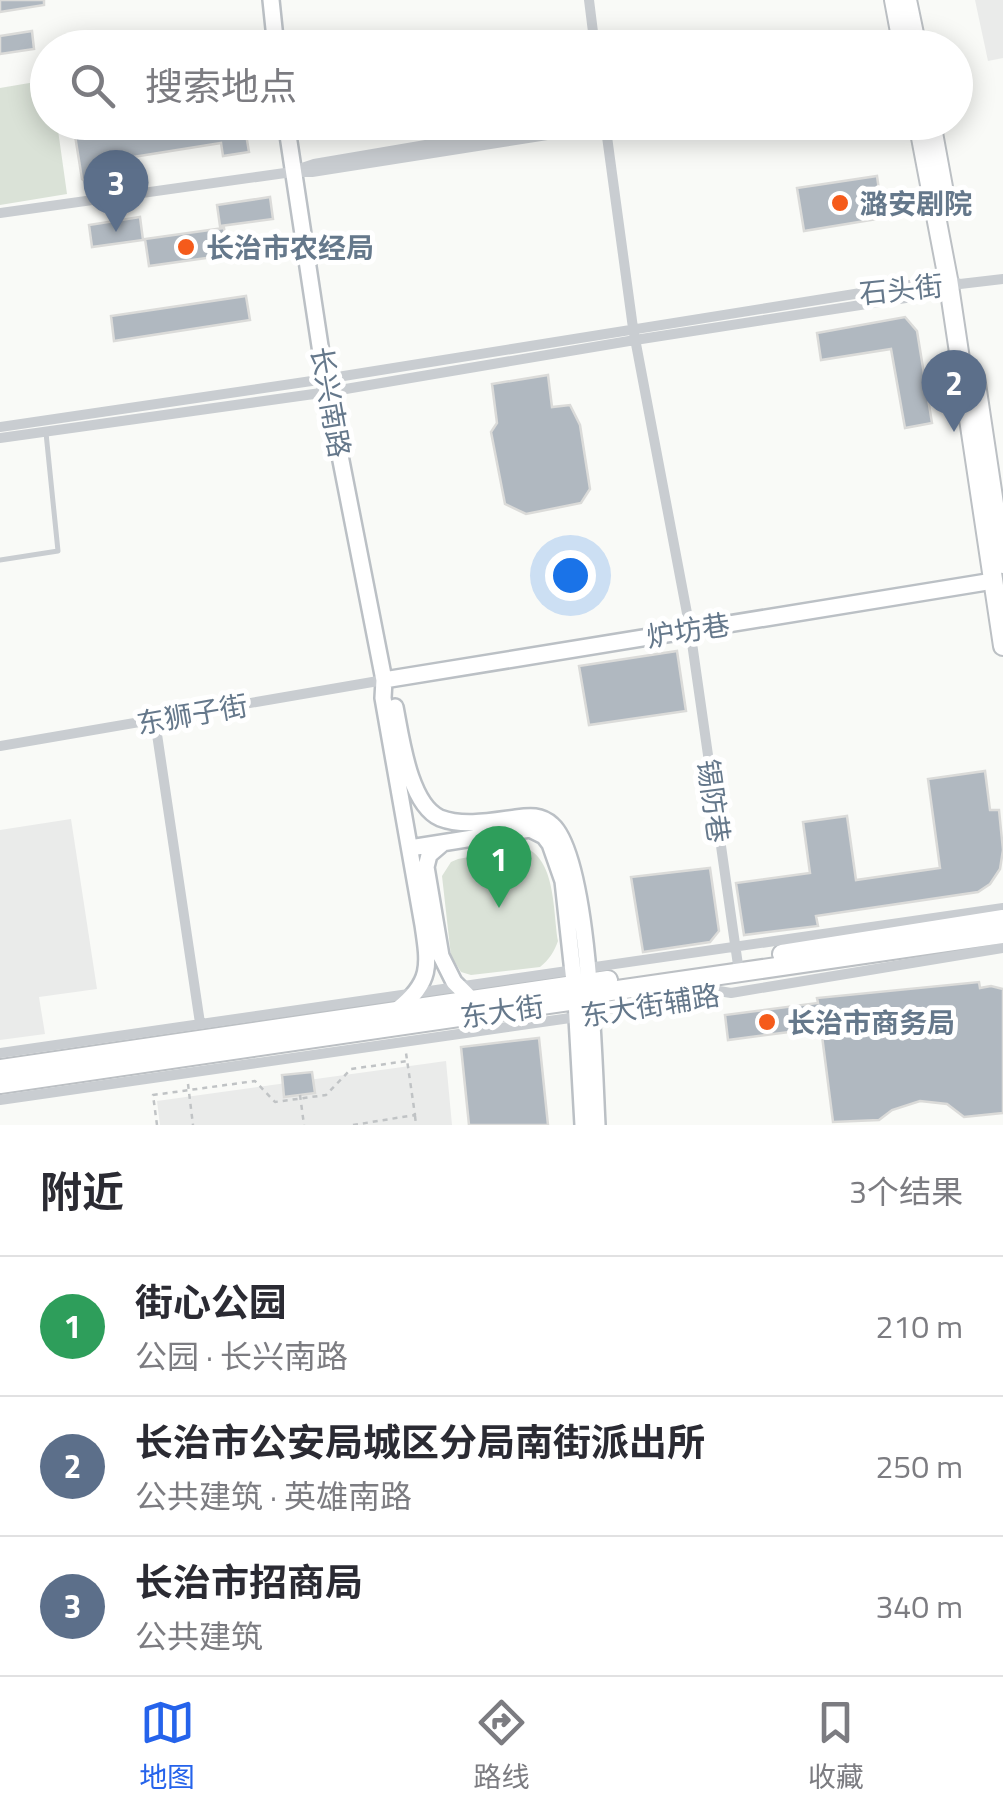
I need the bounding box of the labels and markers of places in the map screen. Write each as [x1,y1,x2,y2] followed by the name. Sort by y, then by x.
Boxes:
[84,150,148,232] pin: 3
[860,182,972,225] place label: 潞安剧院
[829,192,851,214] marker: 潞安剧院
[206,226,374,269] place label: 长治市农经局
[175,236,197,258] marker: 长治市农经局
[922,350,986,432] pin: 2
[466,826,532,908] pin: 1
[787,1001,955,1044] place label: 长治市商务局
[756,1011,778,1033] marker: 长治市商务局

